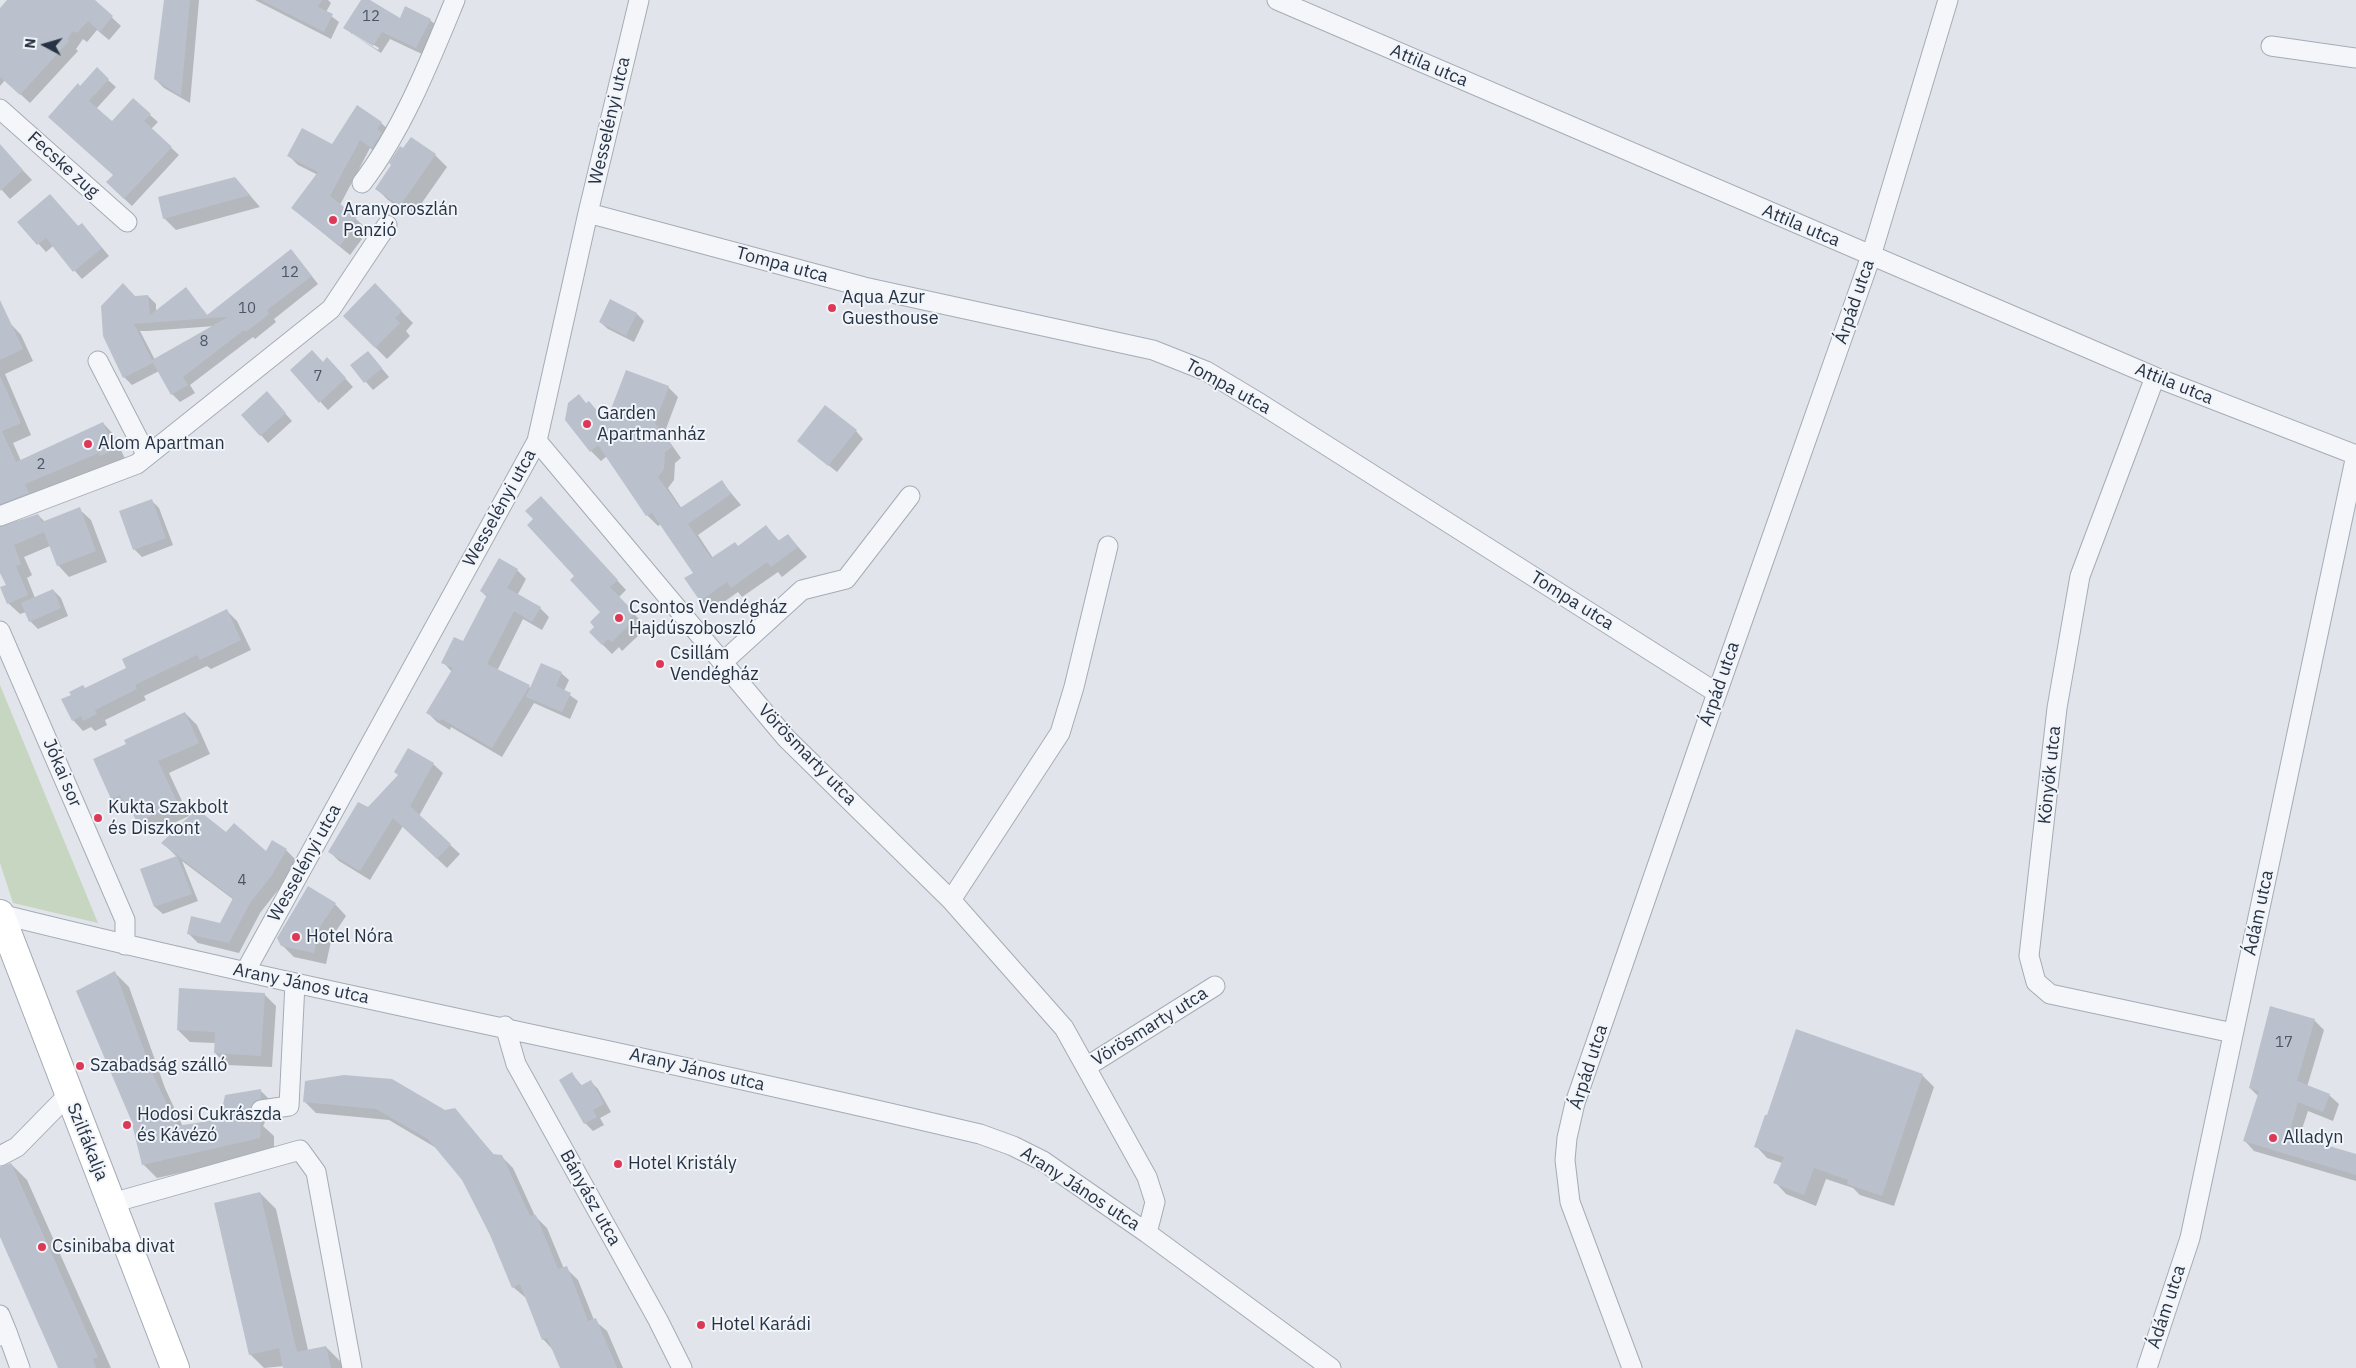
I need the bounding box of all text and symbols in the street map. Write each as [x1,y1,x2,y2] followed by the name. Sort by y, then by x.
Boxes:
[362,8,380,26] house number: 12
[20,20,70,70] north arrow
[21,37,40,49] text: N
[1387,40,1471,92] street label: Attila utca
[585,55,635,187] street label: Wesselényi utca
[23,127,103,203] street label: Fecske zug
[343,199,458,242] place label: Aranyoroszlán Panzió
[1759,200,1843,252] street label: Attila utca
[327,214,339,226] marker: Aranyoroszlán Panzió
[734,242,830,288] street label: Tompa utca
[1830,257,1880,347] street label: Árpád utca
[281,264,299,282] house number: 12
[842,287,939,330] place label: Aqua Azur Guesthouse
[238,300,256,318] house number: 10
[826,302,838,314] marker: Aqua Azur Guesthouse
[200,333,208,351] house number: 8
[1182,355,1274,419] street label: Tompa utca
[2132,359,2216,409] street label: Attila utca
[314,368,322,386] house number: 7
[597,403,705,446] place label: Garden Apartmanház
[581,418,593,430] marker: Garden Apartmanház
[98,433,225,455] place label: Alom Apartman
[82,438,94,450] marker: Alom Apartman
[459,446,541,570] street label: Wesselényi utca
[37,456,45,474] house number: 2
[1526,567,1618,635] street label: Tompa utca
[629,597,787,640] place label: Csontos Vendégház Hajdúszoboszló
[613,612,625,624] marker: Csontos Vendégház Hajdúszoboszló
[1695,639,1745,729] street label: Árpád utca
[670,643,759,686] place label: Csillám Vendégház
[654,658,666,670] marker: Csillám Vendégház
[753,700,861,810] street label: Vörösmarty utca
[2034,725,2066,825] street label: Könyök utca
[38,735,86,811] street label: Jókai sor
[108,797,228,840] place label: Kukta Szakbolt és Diszkont
[264,801,346,925] street label: Wesselényi utca
[92,812,104,824] marker: Kukta Szakbolt és Diszkont
[2239,868,2279,958] street label: Ádám utca
[238,872,246,890] house number: 4
[306,926,393,948] place label: Hotel Nóra
[290,931,302,943] marker: Hotel Nóra
[231,959,371,1009] street label: Arany János utca
[1088,983,1212,1071] street label: Vörösmarty utca
[1565,1022,1613,1112] street label: Árpád utca
[2275,1034,2293,1052] house number: 17
[627,1044,767,1096] street label: Arany János utca
[90,1055,227,1077] place label: Szabadság szálló
[74,1060,86,1072] marker: Szabadság szálló
[62,1100,112,1184] street label: Szilfákalja
[137,1104,282,1146] place label: Hodosi Cukrászda és Kávézó
[121,1119,133,1131] marker: Hodosi Cukrászda és Kávézó
[2283,1127,2343,1149] place label: Alladyn
[2267,1132,2279,1144] marker: Alladyn
[1016,1142,1144,1236] street label: Arany János utca
[555,1146,625,1250] street label: Bányász utca
[628,1153,737,1175] place label: Hotel Kristály
[612,1158,624,1170] marker: Hotel Kristály
[52,1236,175,1258] place label: Csinibaba divat
[36,1241,48,1253] marker: Csinibaba divat
[2143,1262,2191,1352] street label: Ádám utca
[711,1314,811,1336] place label: Hotel Karádi
[695,1319,707,1331] marker: Hotel Karádi

